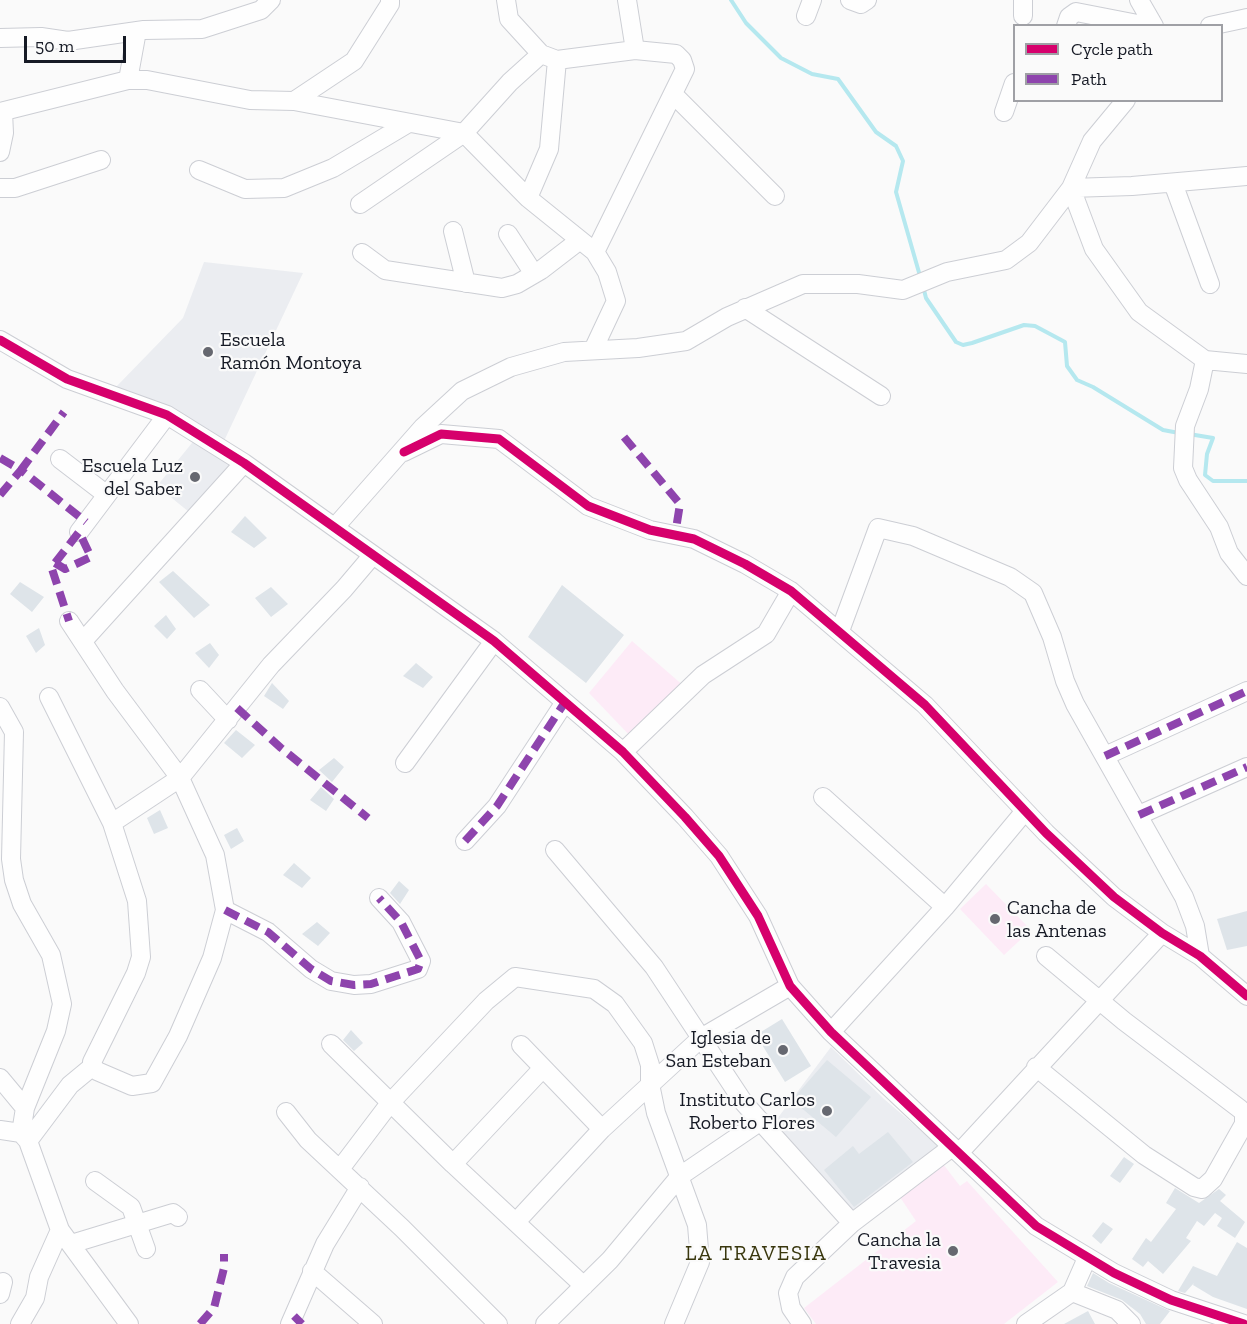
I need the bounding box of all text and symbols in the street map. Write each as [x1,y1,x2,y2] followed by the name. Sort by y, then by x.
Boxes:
[27,24,129,62] scale bar
[1013,24,1223,102] legend
[35,35,74,57] text: 50 m
[1071,38,1153,60] text: Cycle path
[1071,68,1107,90] text: Path
[220,328,362,375] place label: Escuela Ramón Montoya
[201,345,215,359] marker: Escuela Ramón Montoya
[82,454,183,501] place label: Escuela Luz del Saber
[188,470,202,484] marker: Escuela Luz del Saber
[1007,896,1106,943] place label: Cancha de las Antenas
[988,912,1002,926] marker: Cancha de las Antenas
[666,1026,771,1073] place label: Iglesia de San Esteban
[776,1043,790,1057] marker: Iglesia de San Esteban
[679,1088,815,1135] place label: Instituto Carlos Roberto Flores
[820,1104,834,1118] marker: Instituto Carlos Roberto Flores
[857,1228,941,1275] place label: Cancha la Travesia
[685,1241,827,1267] district label: LA TRAVESIA
[946,1244,960,1258] marker: Cancha la Travesia

